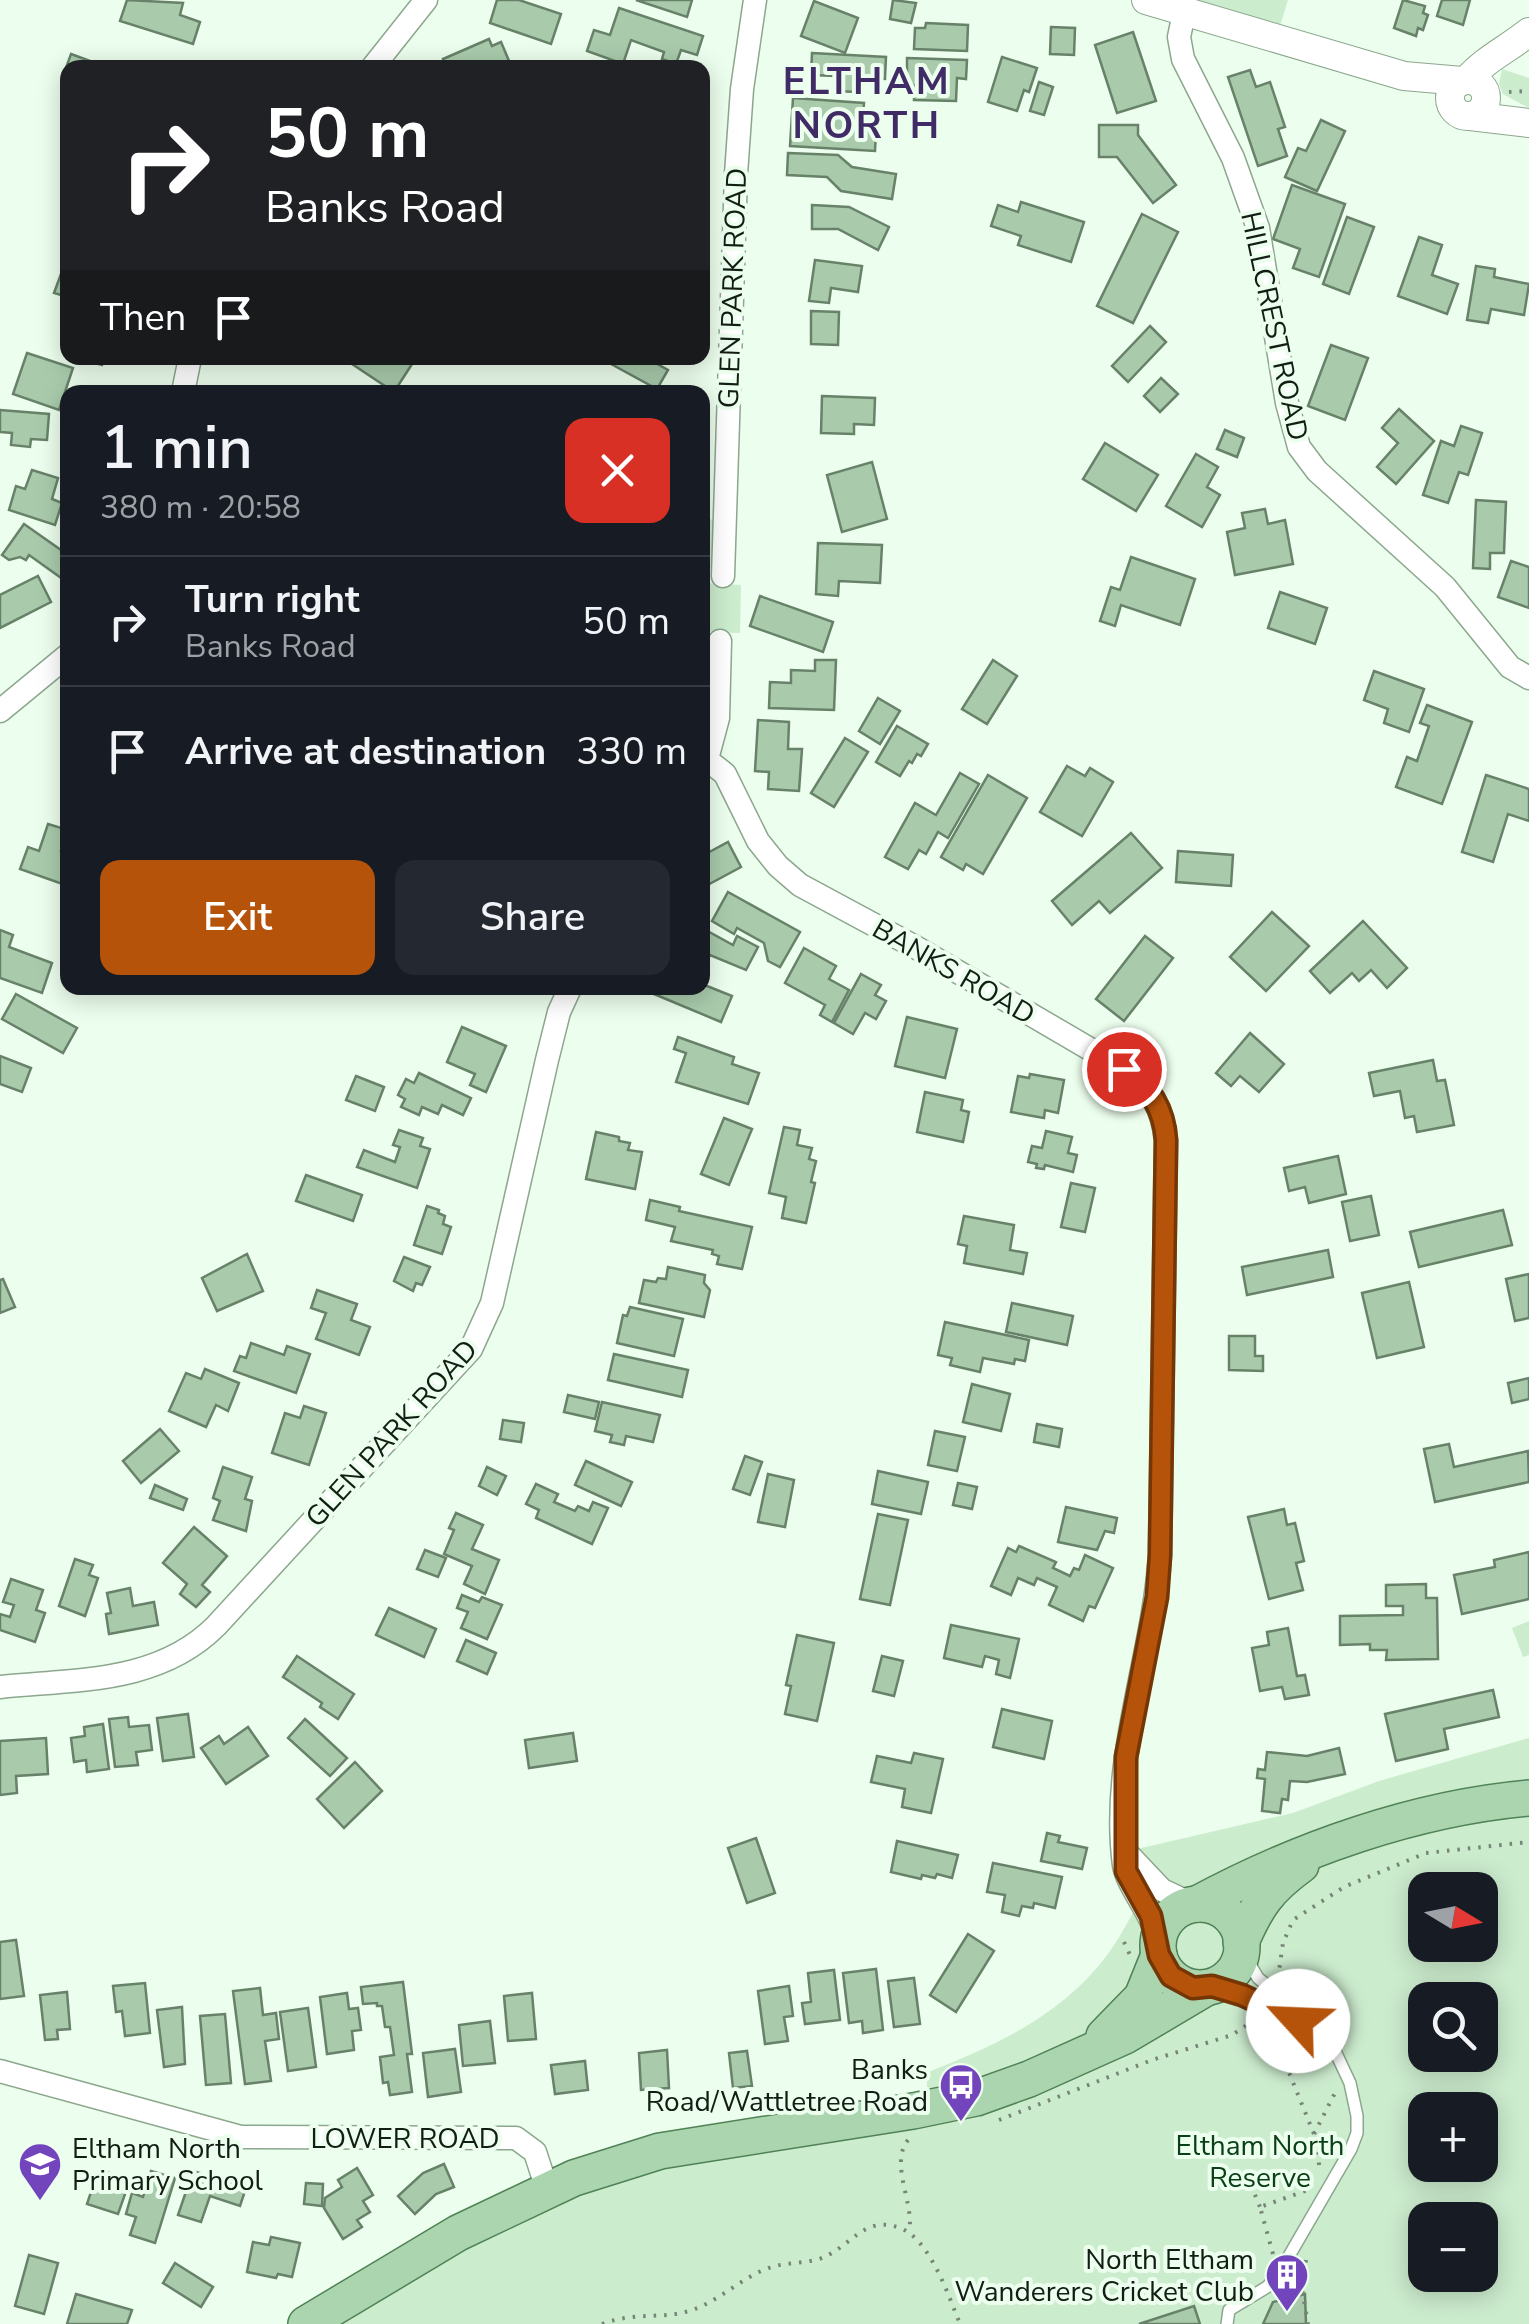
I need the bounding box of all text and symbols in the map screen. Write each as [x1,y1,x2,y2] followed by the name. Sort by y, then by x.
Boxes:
[783,56,951,151] district label: ELTHAM NORTH
[265,86,429,182] text: 50 m
[100,100,230,230] icon: right
[710,167,756,409] street label: GLEN PARK ROAD
[265,177,505,238] text: Banks Road
[1231,208,1317,444] street label: HILLCREST ROAD
[206,290,261,345] icon: arrive
[100,292,186,343] text: Then
[100,407,253,489] text: 1 min
[565,418,670,523] button: close
[100,486,301,529] text: 380 m · 20:58
[185,574,360,625] text: Turn right
[100,594,155,649] icon: right
[582,596,670,647] text: 50 m
[185,625,356,668] text: Banks Road
[100,724,155,779] icon: arrive
[185,726,546,777] text: Arrive at destination
[576,726,687,777] text: 330 m
[100,860,375,975] button: Exit
[395,860,670,975] button: Share
[865,910,1042,1034] street label: BANKS ROAD
[1082,1027,1167,1112] pin
[1097,1042,1152,1097] icon: arrive
[297,1332,486,1536] street label: GLEN PARK ROAD
[1408,1872,1498,1962] north arrow
[1408,1872,1498,2292] map controls
[1246,1969,1350,2073] position arrow
[1408,1982,1498,2072] button: search
[646,2051,928,2121] place label: Banks Road/Wattletree Road
[938,2062,984,2123] bus stop icon: Banks Road/Wattletree Road
[1408,2092,1498,2182] button: +
[310,2120,500,2158] street label: LOWER ROAD
[1176,2127,1344,2197] park label: Eltham North Reserve
[72,2130,263,2200] place label: Eltham North Primary School
[17,2141,63,2202] school or university icon: Eltham North Primary School
[1408,2202,1498,2292] button: −
[955,2241,1254,2311] place label: North Eltham Wanderers Cricket Club
[1264,2252,1310,2313] building icon: North Eltham Wanderers Cricket Club

